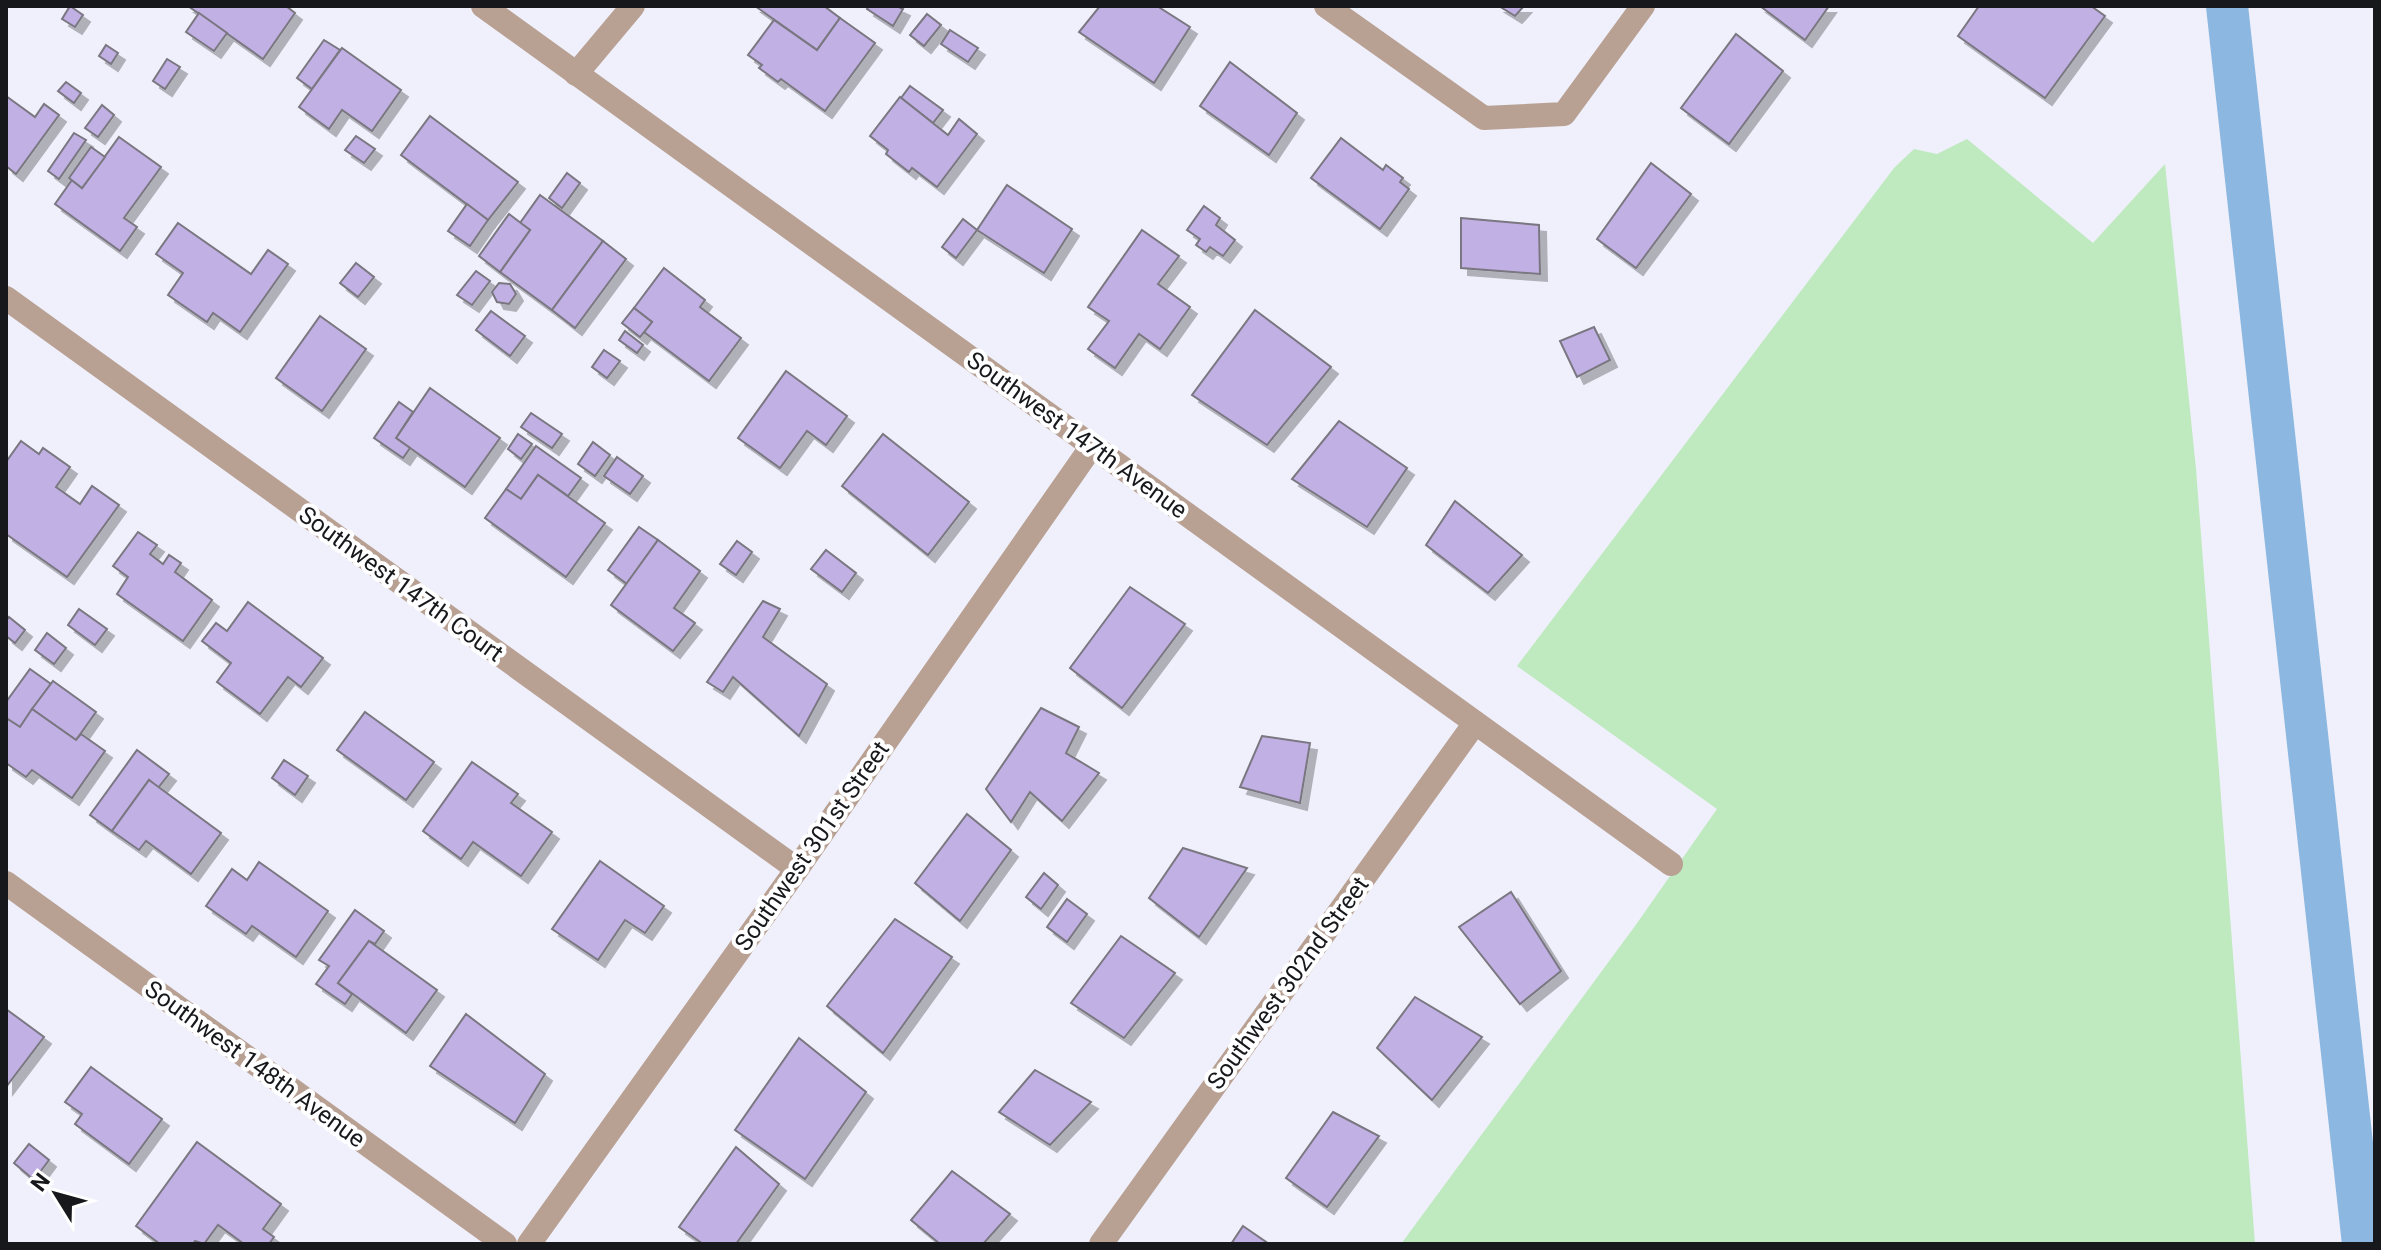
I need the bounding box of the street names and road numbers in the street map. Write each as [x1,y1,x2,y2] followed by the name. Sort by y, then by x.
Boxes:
[962,346,1192,524] street label: Southwest 147th Avenue
[293,500,509,668] street label: Southwest 147th Court
[729,736,895,956] street label: Southwest 301st Street
[1202,871,1375,1095] street label: Southwest 302nd Street
[140,975,370,1153] street label: Southwest 148th Avenue

